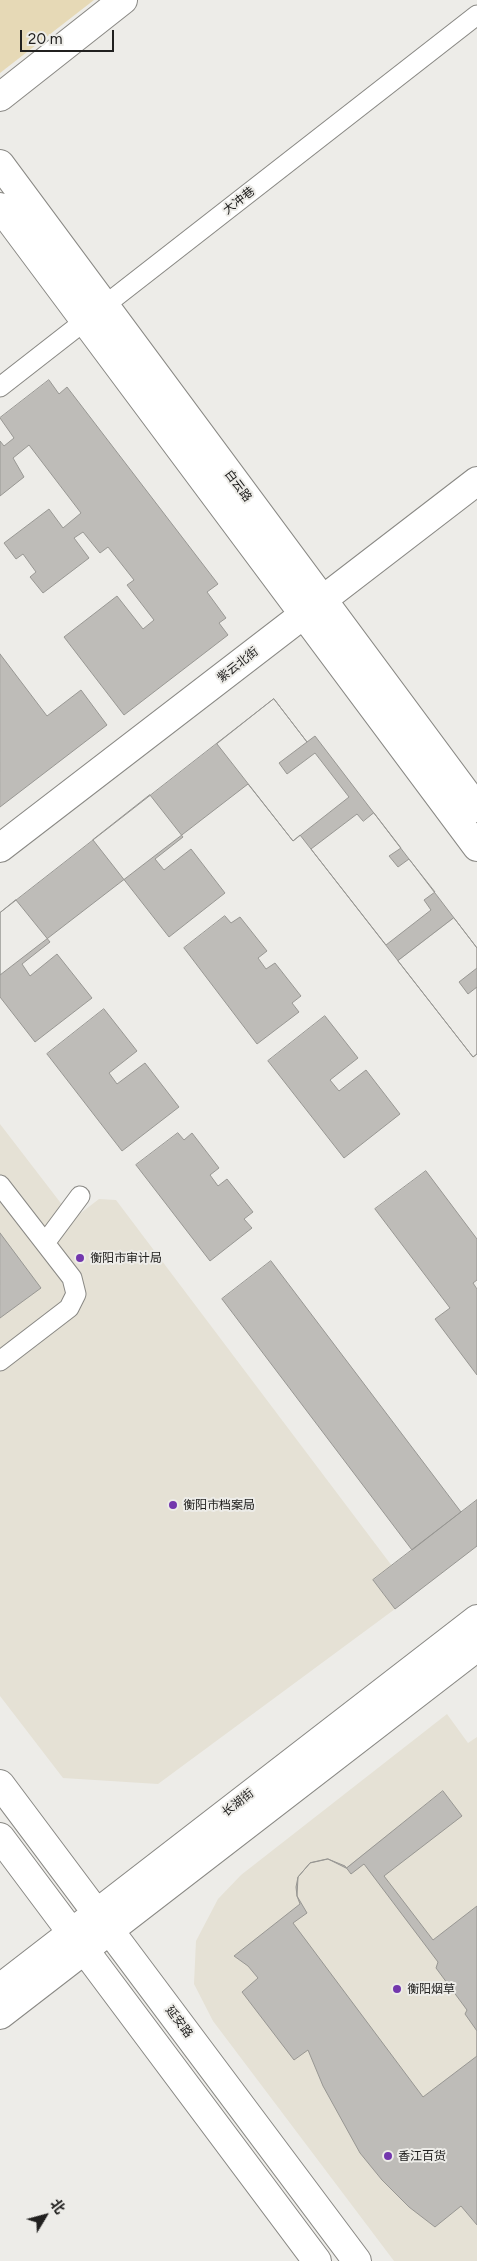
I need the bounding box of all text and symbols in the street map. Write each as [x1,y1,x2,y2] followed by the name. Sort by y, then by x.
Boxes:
[22,20,116,52] scale bar
[28,30,62,48] text: 20 m
[220,184,258,218] street label: 大冲巷
[221,467,255,505] street label: 白云路
[215,645,261,685] street label: 紫云北街
[90,1251,162,1265] place label: 衡阳市审计局
[74,1252,86,1264] marker: 衡阳市审计局
[183,1498,255,1512] place label: 衡阳市档案局
[167,1499,179,1511] marker: 衡阳市档案局
[219,1786,257,1820] street label: 长湖街
[407,1982,455,1996] place label: 衡阳烟草
[391,1983,403,1995] marker: 衡阳烟草
[162,2003,196,2041] street label: 延安路
[398,2149,446,2163] place label: 香江百货
[382,2150,394,2162] marker: 香江百货
[20,2191,70,2241] north arrow
[46,2196,68,2217] text: 北

